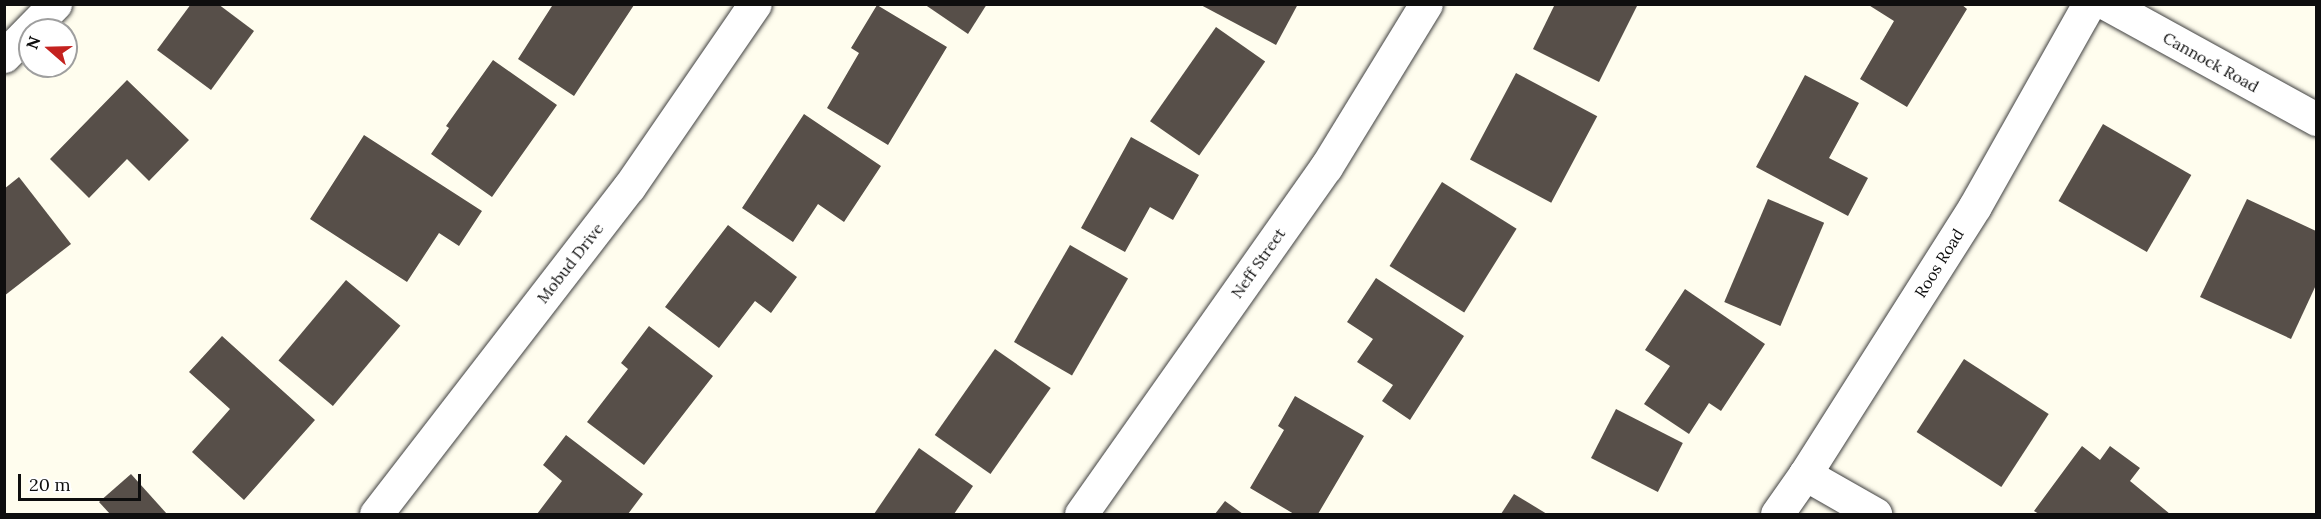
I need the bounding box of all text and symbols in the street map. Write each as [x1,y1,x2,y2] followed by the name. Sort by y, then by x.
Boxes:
[18,18,78,78] north arrow
[2160,28,2262,96] street label: Cannock Road
[21,33,44,52] text: N
[533,219,607,307] street label: Mobud Drive
[1227,224,1289,302] street label: Neff Street
[1910,225,1968,301] street label: Roos Road
[21,462,144,500] scale bar
[29,473,71,496] text: 20 m

